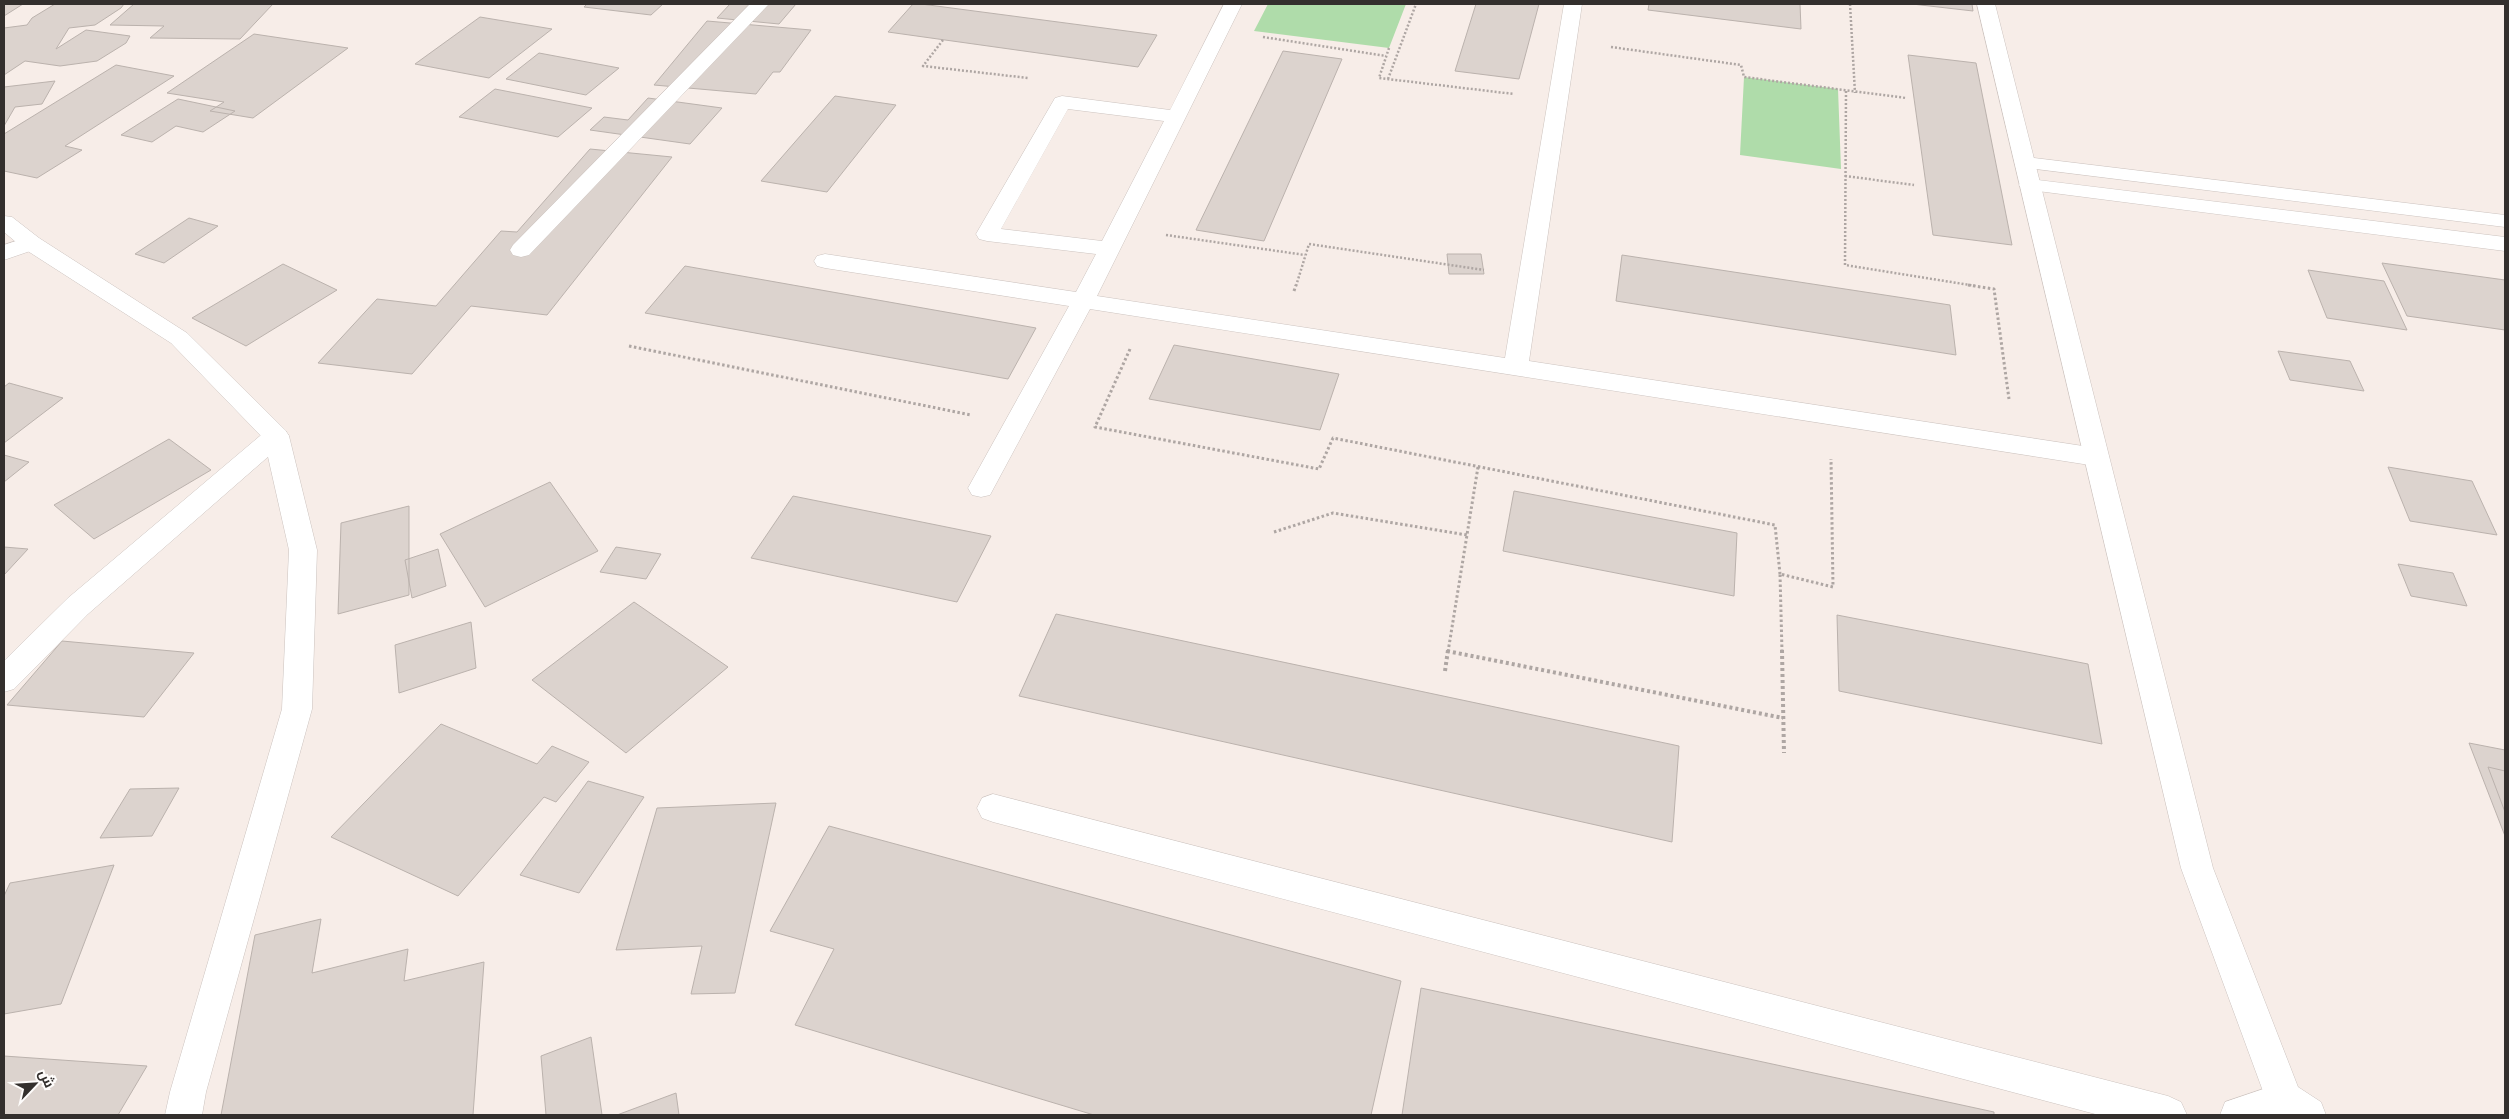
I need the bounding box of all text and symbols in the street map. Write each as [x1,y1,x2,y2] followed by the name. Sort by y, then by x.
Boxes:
[10,1059,60,1109] north arrow
[35,1066,60,1090] text: ش

